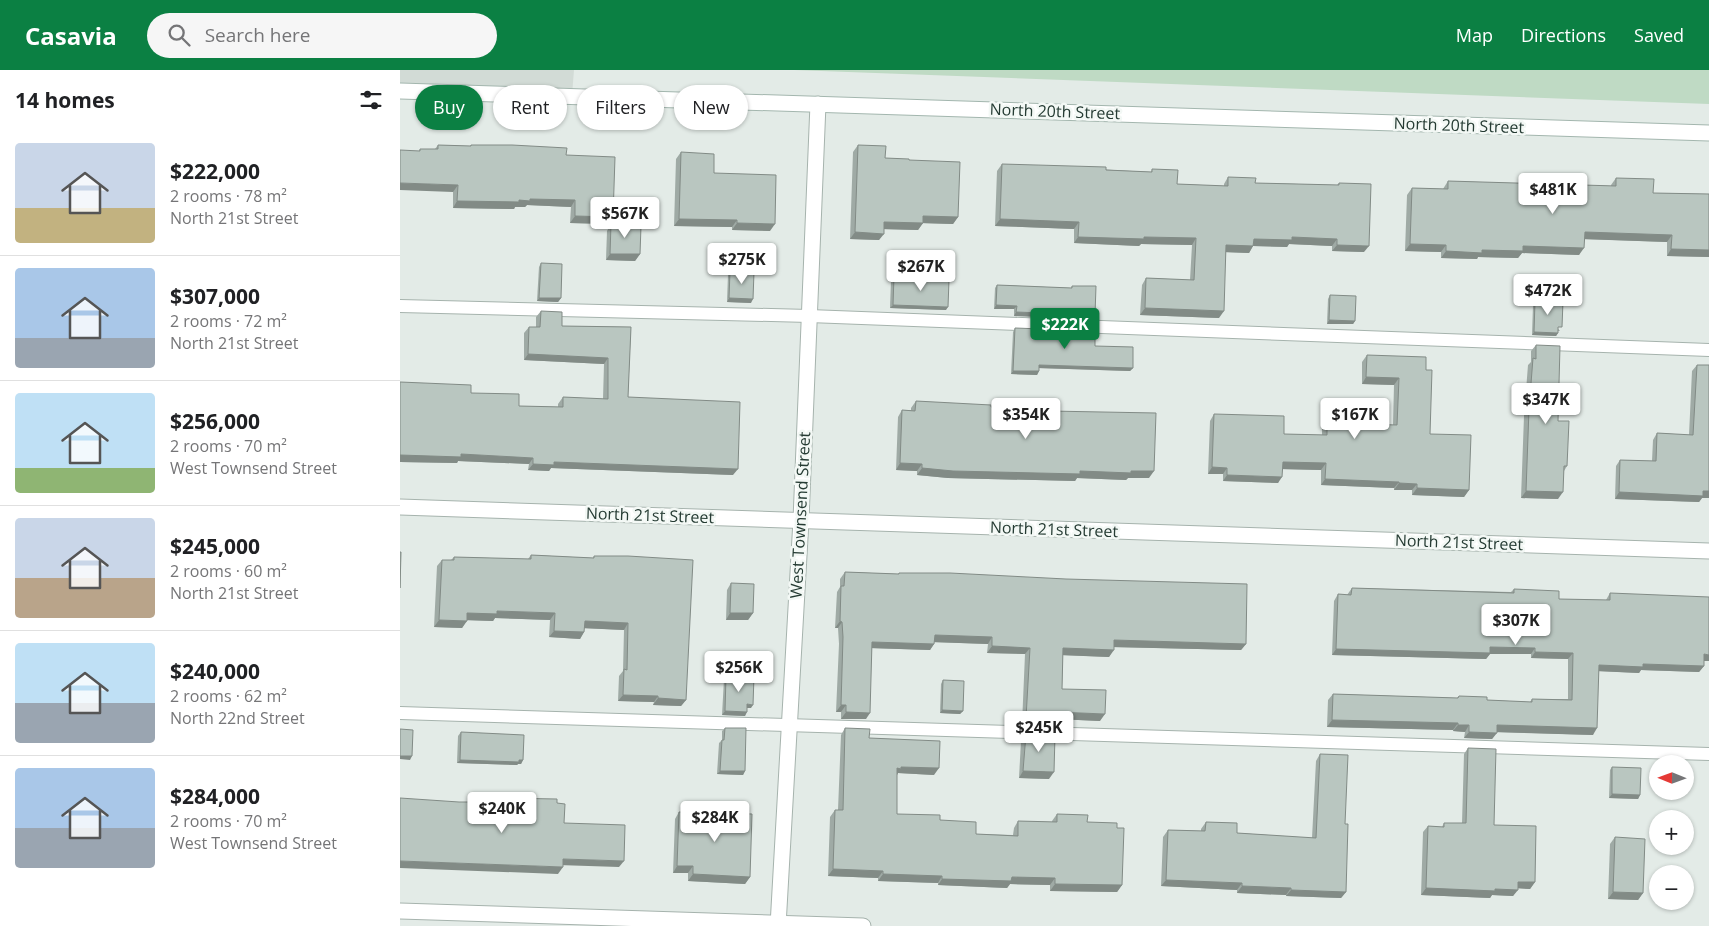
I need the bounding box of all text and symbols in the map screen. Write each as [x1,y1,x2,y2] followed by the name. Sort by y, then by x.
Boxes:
[147,13,497,58] search box
[25,19,117,52] text: Casavia
[165,21,193,49] icon: search
[205,22,311,48] text: Search here
[1456,23,1493,47] text: Map
[1521,23,1606,47] text: Directions
[1634,23,1684,47] text: Saved
[415,85,483,130] chip: Buy
[493,85,567,130] chip: Rent
[577,85,664,130] chip: Filters
[674,85,748,130] chip: New
[15,86,115,114] text: 14 homes
[357,86,385,114] icon: filters
[989,98,1121,124] street label: North 20th Street
[1393,112,1525,138] street label: North 20th Street
[170,157,260,185] text: $222,000
[55,163,115,223] icon: home
[1518,172,1588,215] pin: $481K
[1529,178,1577,200] text: $481K
[170,185,287,207] text: 2 rooms · 78 m²
[590,196,660,239] pin: $567K
[601,202,649,224] text: $567K
[170,207,298,229] text: North 21st Street
[707,242,777,285] pin: $275K
[718,248,766,270] text: $275K
[886,250,956,292] pin: $267K
[897,255,945,277] text: $267K
[1513,274,1583,316] pin: $472K
[1524,279,1572,301] text: $472K
[170,282,260,310] text: $307,000
[55,288,115,348] icon: home
[1030,308,1100,350] pin: $222K
[170,310,287,332] text: 2 rooms · 72 m²
[1041,313,1089,335] text: $222K
[170,332,298,354] text: North 21st Street
[1511,382,1581,425] pin: $347K
[1522,388,1570,410] text: $347K
[991,398,1061,440] pin: $354K
[1320,398,1390,440] pin: $167K
[1002,403,1050,425] text: $354K
[1331,403,1379,425] text: $167K
[170,407,260,435] text: $256,000
[55,413,115,473] icon: home
[785,431,815,599] street label: West Townsend Street
[170,435,287,457] text: 2 rooms · 70 m²
[170,457,337,479] text: West Townsend Street
[585,502,715,528] street label: North 21st Street
[989,516,1119,542] street label: North 21st Street
[1394,529,1524,555] street label: North 21st Street
[170,532,260,560] text: $245,000
[55,538,115,598] icon: home
[170,560,287,582] text: 2 rooms · 60 m²
[170,582,298,604] text: North 21st Street
[1481,604,1551,646] pin: $307K
[1492,609,1540,631] text: $307K
[704,650,774,693] pin: $256K
[715,656,763,678] text: $256K
[170,657,260,685] text: $240,000
[55,663,115,723] icon: home
[170,685,287,707] text: 2 rooms · 62 m²
[170,707,305,729] text: North 22nd Street
[1004,710,1074,753] pin: $245K
[1015,716,1063,738] text: $245K
[1649,755,1694,800] north arrow
[1649,755,1694,910] map controls
[170,782,260,810] text: $284,000
[55,788,115,848] icon: home
[467,792,537,834] pin: $240K
[478,797,526,819] text: $240K
[680,800,750,843] pin: $284K
[691,806,739,828] text: $284K
[170,810,287,832] text: 2 rooms · 70 m²
[1649,810,1694,855] button: +
[170,832,337,854] text: West Townsend Street
[1649,865,1694,910] button: −

